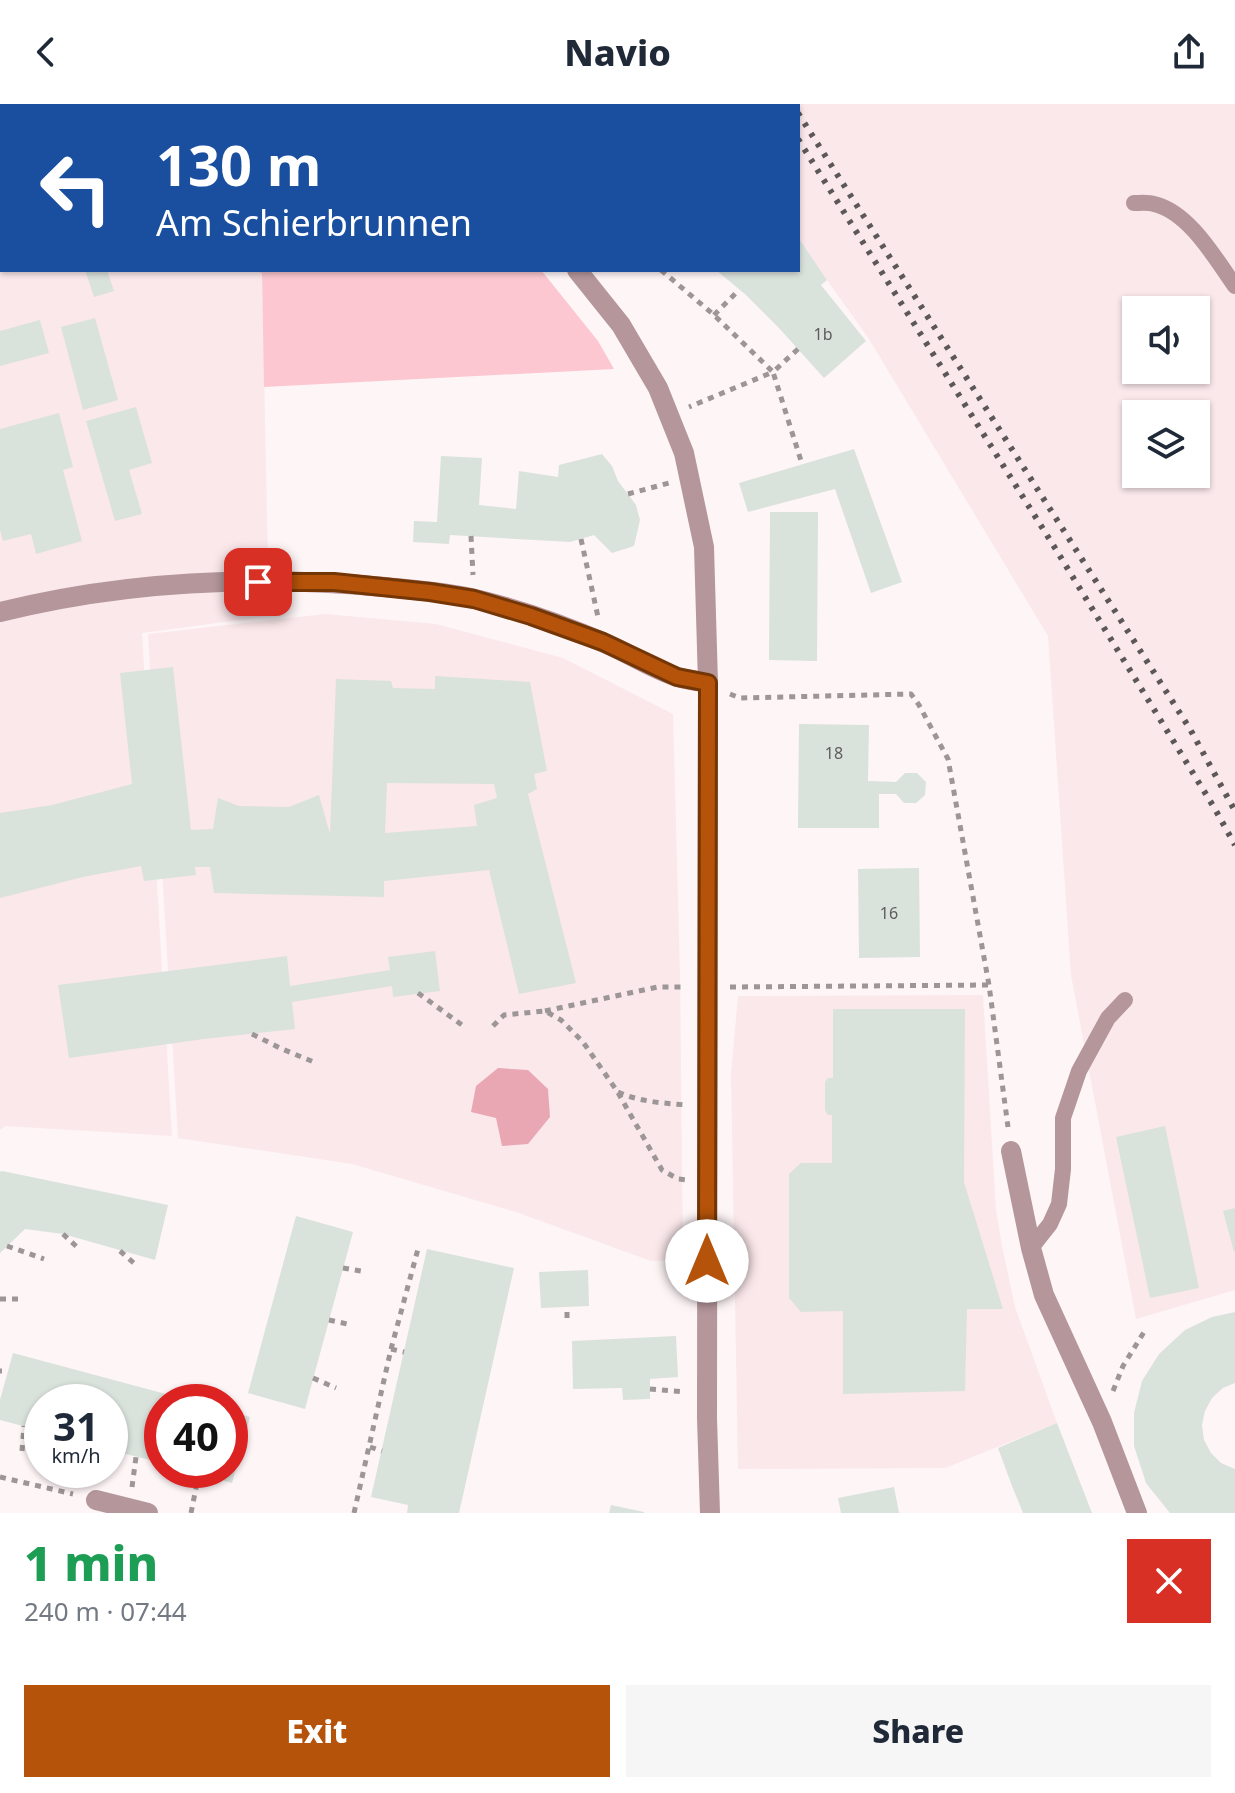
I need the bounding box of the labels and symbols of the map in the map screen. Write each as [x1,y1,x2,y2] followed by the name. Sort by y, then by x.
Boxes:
[814,323,833,345] house number: 1b
[224,548,292,616] pin
[825,742,843,764] house number: 18
[880,902,898,924] house number: 16
[665,1219,749,1303] position arrow
[144,1384,248,1488] speed limit sign: 40

